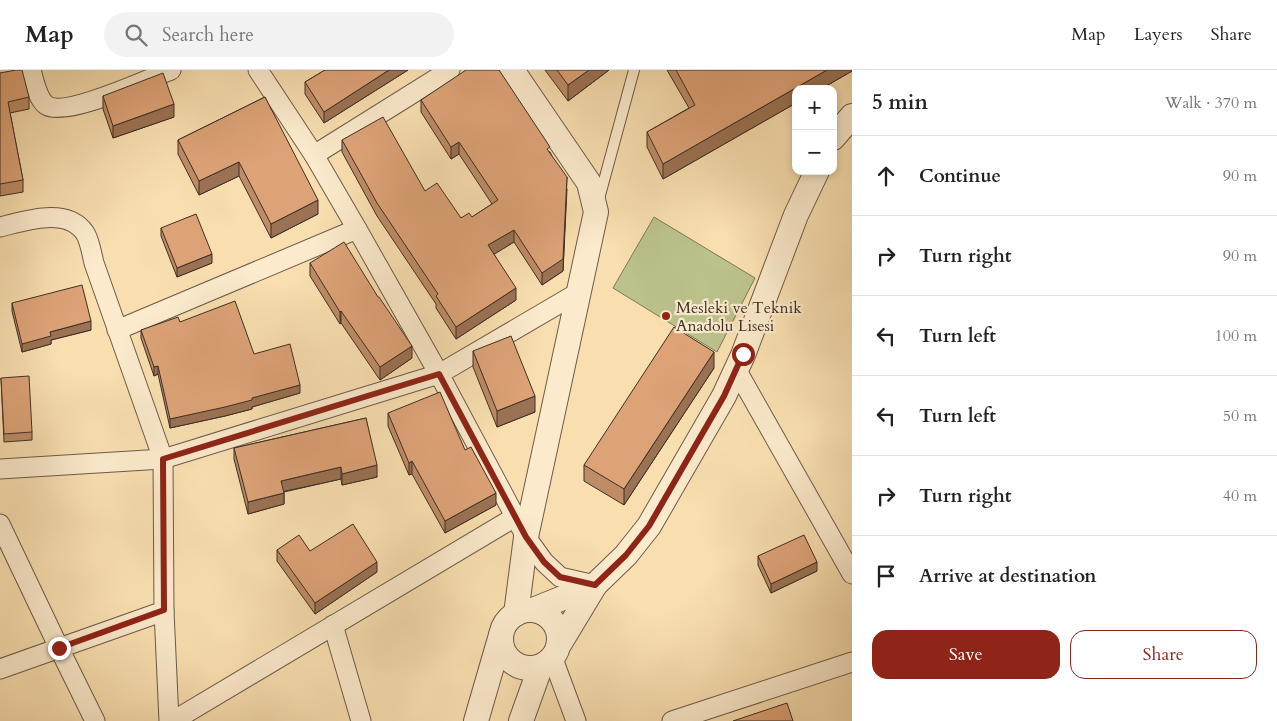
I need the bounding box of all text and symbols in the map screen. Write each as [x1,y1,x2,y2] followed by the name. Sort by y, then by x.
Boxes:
[104,12,454,57] search box
[25,18,74,51] text: Map
[122,21,150,49] icon: search
[162,22,254,48] text: Search here
[1071,22,1106,47] text: Map
[1134,22,1183,47] text: Layers
[1211,22,1252,47] text: Share
[792,85,837,175] map controls
[792,85,837,130] button: +
[872,88,928,117] text: 5 min
[1165,92,1257,114] text: Walk · 370 m
[792,130,837,175] button: −
[872,162,900,190] icon: ahead
[919,163,1001,189] text: Continue
[1223,165,1257,187] text: 90 m
[872,242,900,270] icon: right
[919,243,1011,269] text: Turn right
[1223,245,1257,267] text: 90 m
[676,297,802,337] place label: Mesleki ve Teknik Anadolu Lisesi
[660,310,672,322] marker: Mesleki ve Teknik Anadolu Lisesi
[872,322,900,350] icon: left
[919,323,996,349] text: Turn left
[1215,325,1257,347] text: 100 m
[732,343,755,366] route start
[872,402,900,430] icon: left
[919,403,996,429] text: Turn left
[1223,405,1257,427] text: 50 m
[872,482,900,510] icon: right
[919,483,1011,509] text: Turn right
[1223,485,1257,507] text: 40 m
[872,562,900,590] icon: arrive
[919,563,1096,589] text: Arrive at destination
[872,630,1060,679] button: Save
[1070,630,1257,679] button: Share
[48,637,71,660] route end

